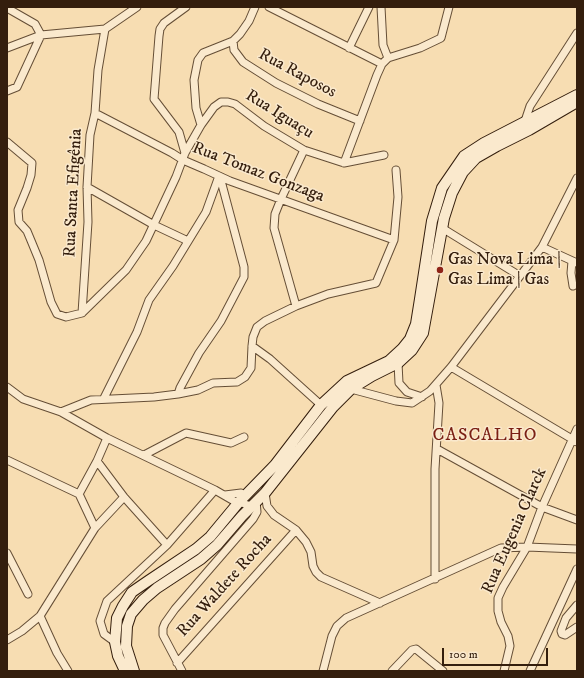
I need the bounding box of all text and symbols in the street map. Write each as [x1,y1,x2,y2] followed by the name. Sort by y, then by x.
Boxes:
[255,45,339,103] street label: Rua Raposos
[241,86,317,144] street label: Rua Iguaçu
[60,128,88,258] street label: Rua Santa Efigênia
[189,138,327,208] street label: Rua Tomaz Gonzaga
[448,250,561,290] place label: Gas Nova Lima | Gas Lima | Gas
[435,265,445,275] marker: Gas Nova Lima | Gas Lima | Gas
[433,425,537,447] district label: CASCALHO
[478,465,552,597] street label: Rua Eugenia Clarck
[173,530,277,642] street label: Rua Waldete Rocha
[444,640,550,666] scale bar
[449,647,478,662] text: 100 m

